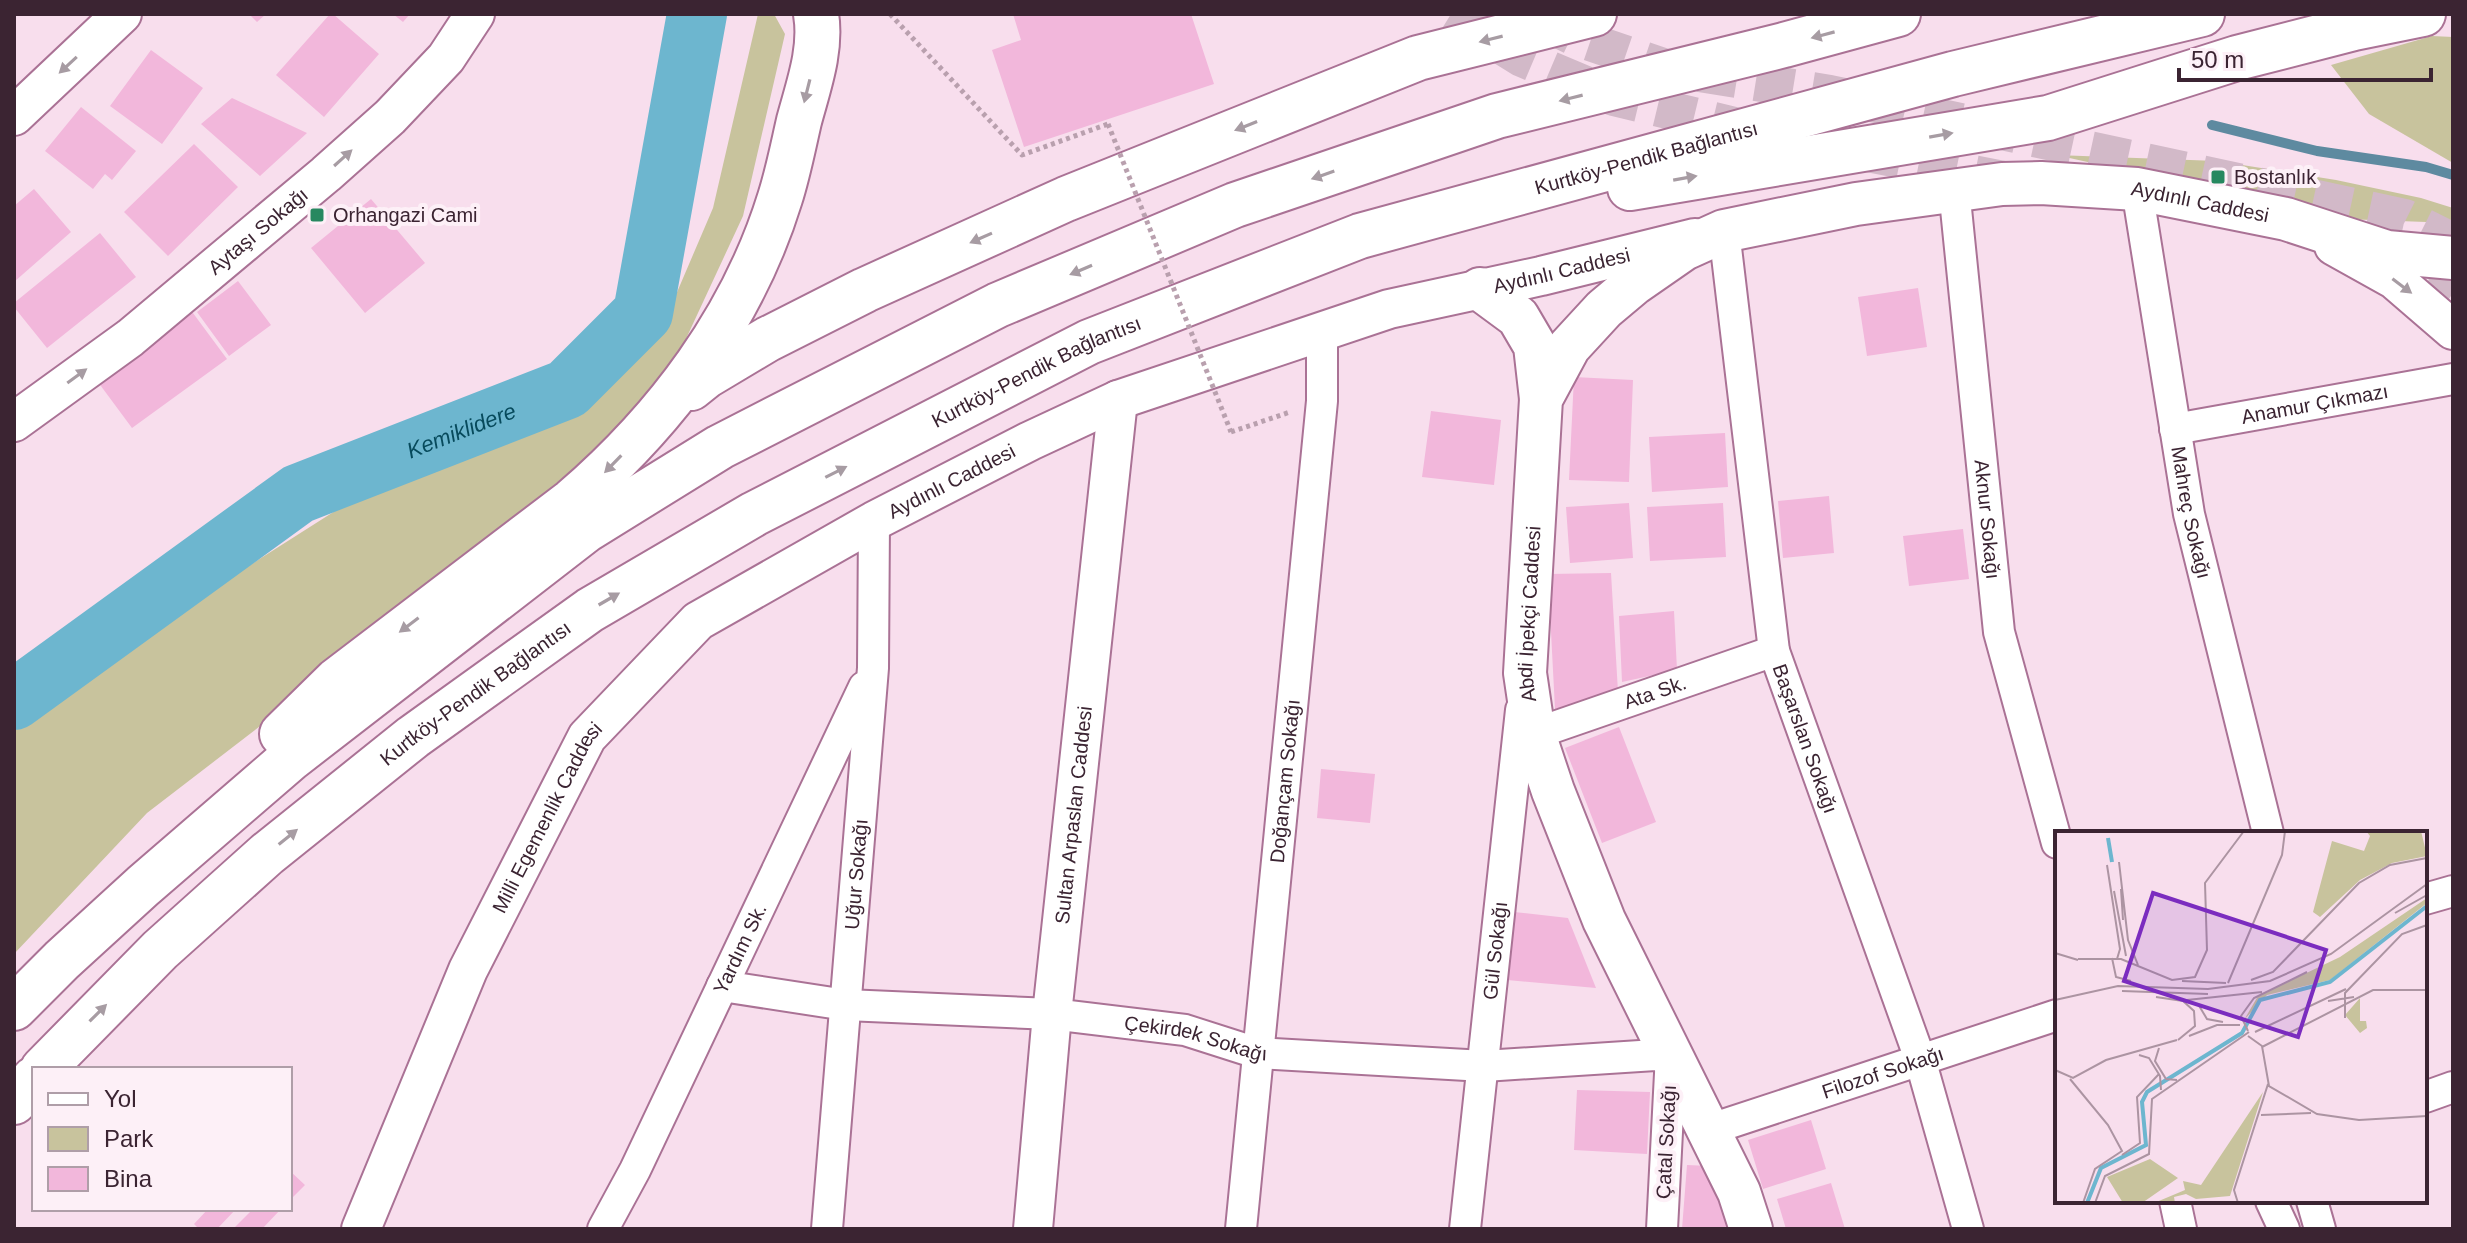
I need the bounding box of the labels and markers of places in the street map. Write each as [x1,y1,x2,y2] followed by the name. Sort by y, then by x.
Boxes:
[2234,166,2317,188] place label: Bostanlık
[2209,168,2227,186] marker: Bostanlık
[333,204,478,226] place label: Orhangazi Cami
[308,206,326,224] marker: Orhangazi Cami

